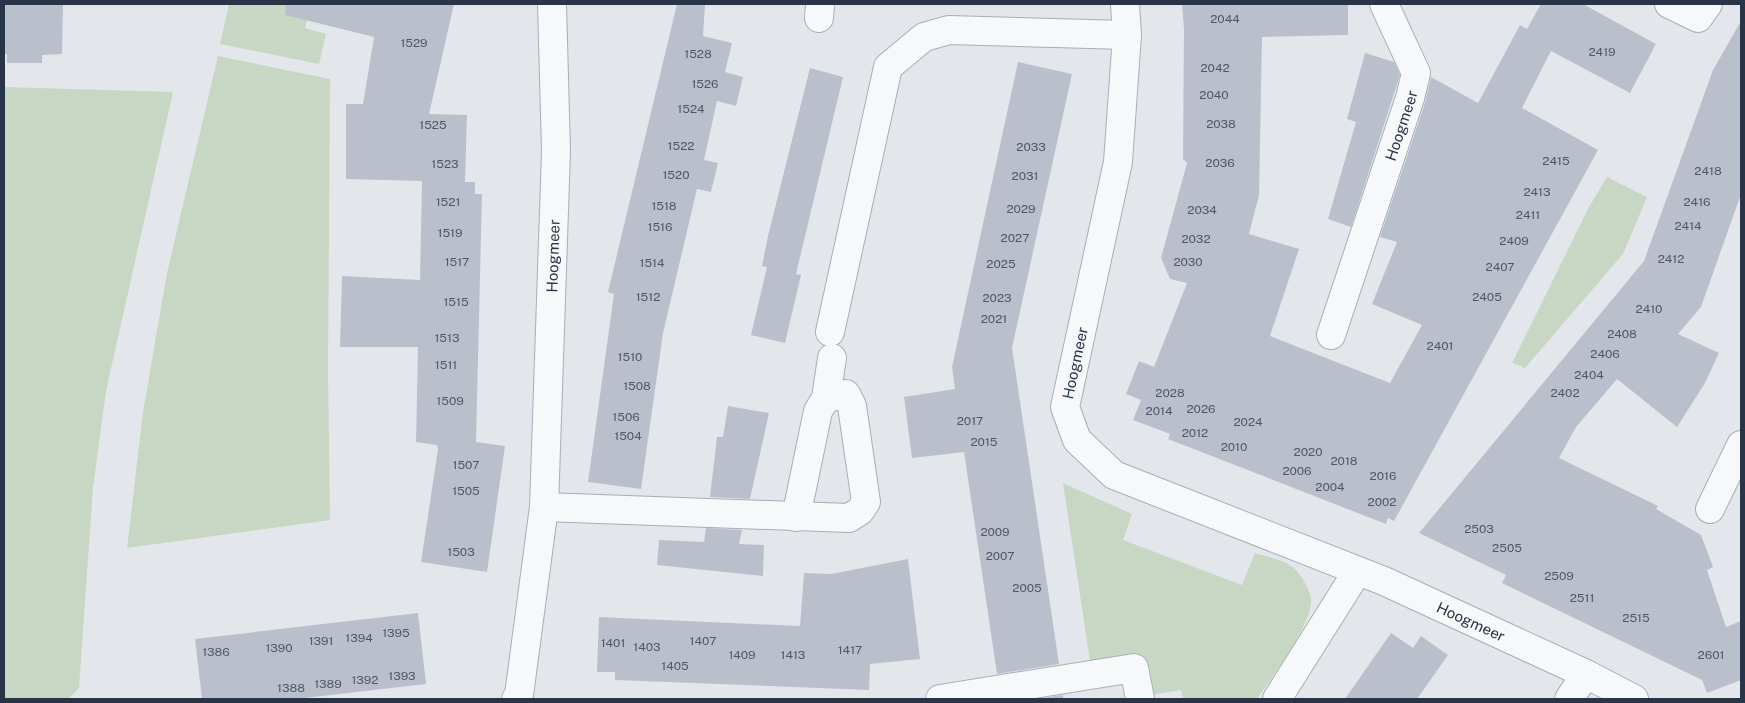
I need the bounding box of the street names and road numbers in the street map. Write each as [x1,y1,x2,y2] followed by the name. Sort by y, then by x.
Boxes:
[1381,88,1420,163] street label: Hoogmeer
[543,219,562,293] street label: Hoogmeer
[1059,325,1091,401] street label: Hoogmeer
[1434,598,1508,644] street label: Hoogmeer

